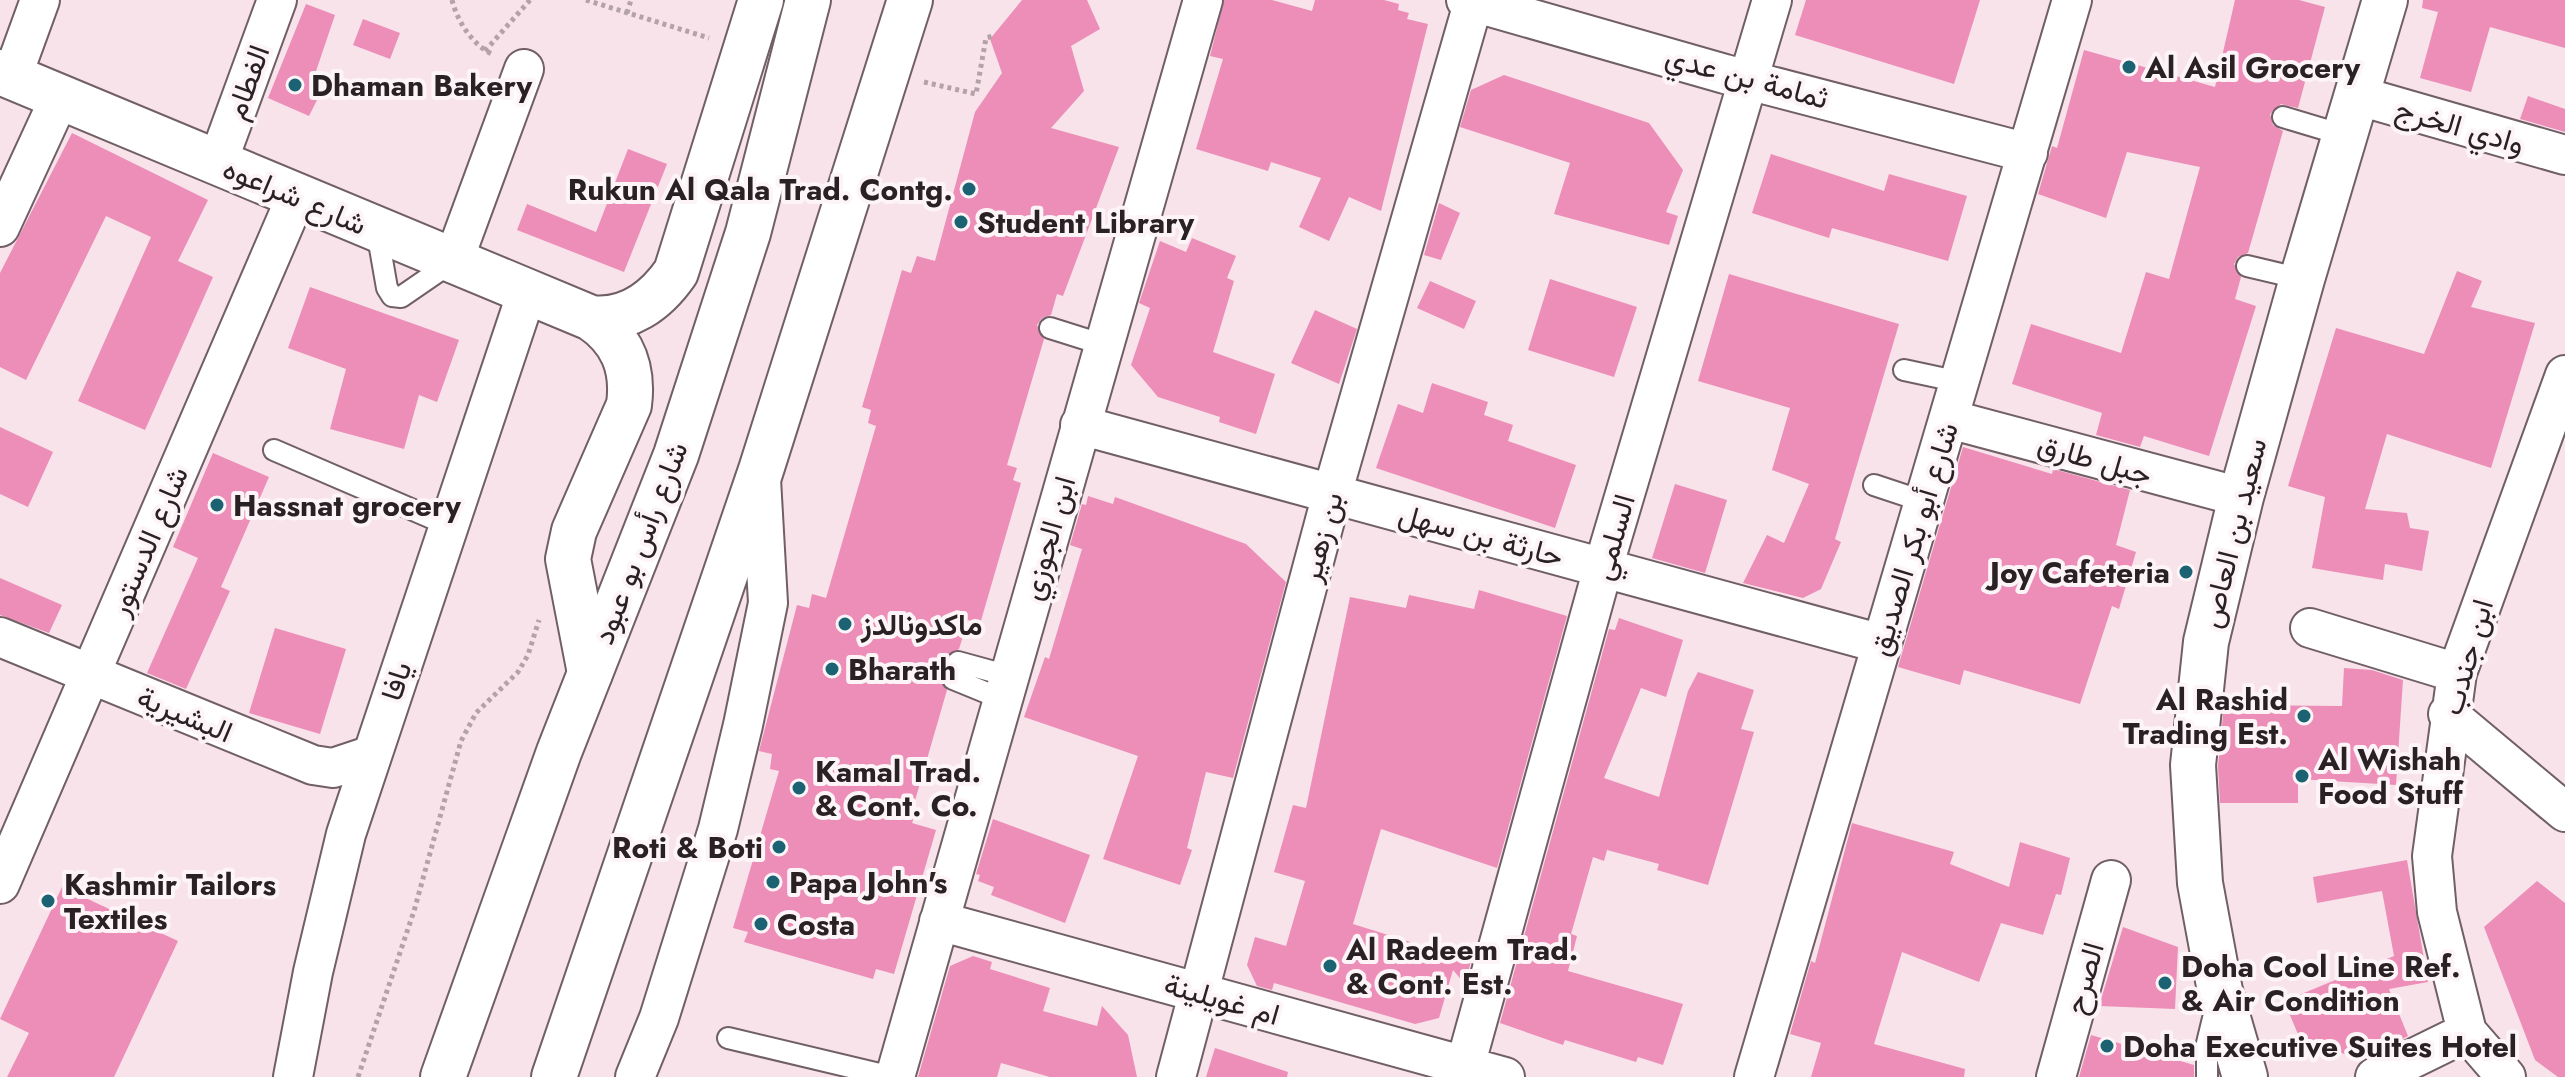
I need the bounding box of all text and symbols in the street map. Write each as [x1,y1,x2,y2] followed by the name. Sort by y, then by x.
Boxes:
[1660,35,1833,122] street label: ثمامة بن عدي
[214,39,280,125] street label: الفطام
[2144,46,2360,89] place label: Al Asil Grocery
[2120,58,2138,76] marker: Al Asil Grocery
[311,64,533,107] place label: Dhaman Bakery
[286,76,304,94] marker: Dhaman Bakery
[2390,87,2530,168] street label: وادي الخرج
[216,146,374,246] street label: شارع شراعوه
[568,168,953,211] place label: Rukun Al Qala Trad. Contg.
[960,180,978,198] marker: Rukun Al Qala Trad. Contg.
[977,201,1194,244] place label: Student Library
[952,213,970,231] marker: Student Library
[1857,417,1969,661] street label: شارع أبو بكر الصديق
[2033,422,2157,496] street label: جبل طارق
[2189,434,2277,632] street label: سعيد بن العاص
[582,435,698,651] street label: شارع رأس بو عبود
[97,459,199,623] street label: شارع الدستور
[1010,471,1089,606] street label: ابن الجوزي
[233,484,461,527] place label: Hassnat grocery
[1288,487,1354,588] street label: بن زهير
[1580,489,1649,586] street label: السلمي
[1394,492,1568,578] street label: حارثة بن سهل
[208,496,226,514] marker: Hassnat grocery
[1985,551,2170,594] place label: Joy Cafeteria
[2177,563,2195,581] marker: Joy Cafeteria
[2430,594,2504,720] street label: ابن جندب
[860,603,983,646] place label: ماكدونالدز
[836,615,854,633] marker: ماكدونالدز
[848,648,956,691] place label: Bharath
[370,656,422,706] street label: يافا
[823,660,841,678] marker: Bharath
[131,675,239,753] street label: البشيرية
[2123,678,2288,755] place label: Al Rashid Trading Est.
[2295,707,2313,725] marker: Al Rashid Trading Est.
[2317,738,2464,815] place label: Al Wishah Food Stuff
[815,750,981,827] place label: Kamal Trad. & Cont. Co.
[2293,767,2311,785] marker: Al Wishah Food Stuff
[790,779,808,797] marker: Kamal Trad. & Cont. Co.
[612,826,763,869] place label: Roti & Boti
[770,838,788,856] marker: Roti & Boti
[789,861,948,904] place label: Papa John's
[64,863,276,940] place label: Kashmir Tailors Textiles
[764,873,782,891] marker: Papa John's
[39,892,57,910] marker: Kashmir Tailors Textiles
[777,903,855,946] place label: Costa
[752,915,770,933] marker: Costa
[1345,928,1578,1005] place label: Al Radeem Trad. & Cont. Est.
[2053,937,2115,1019] street label: الصرح
[2181,945,2461,1022] place label: Doha Cool Line Ref. & Air Condition
[1321,957,1339,975] marker: Al Radeem Trad. & Cont. Est.
[1159,962,1285,1036] street label: ام غويلينة
[2156,974,2174,992] marker: Doha Cool Line Ref. & Air Condition
[2123,1025,2517,1068] place label: Doha Executive Suites Hotel
[2098,1037,2116,1055] marker: Doha Executive Suites Hotel

